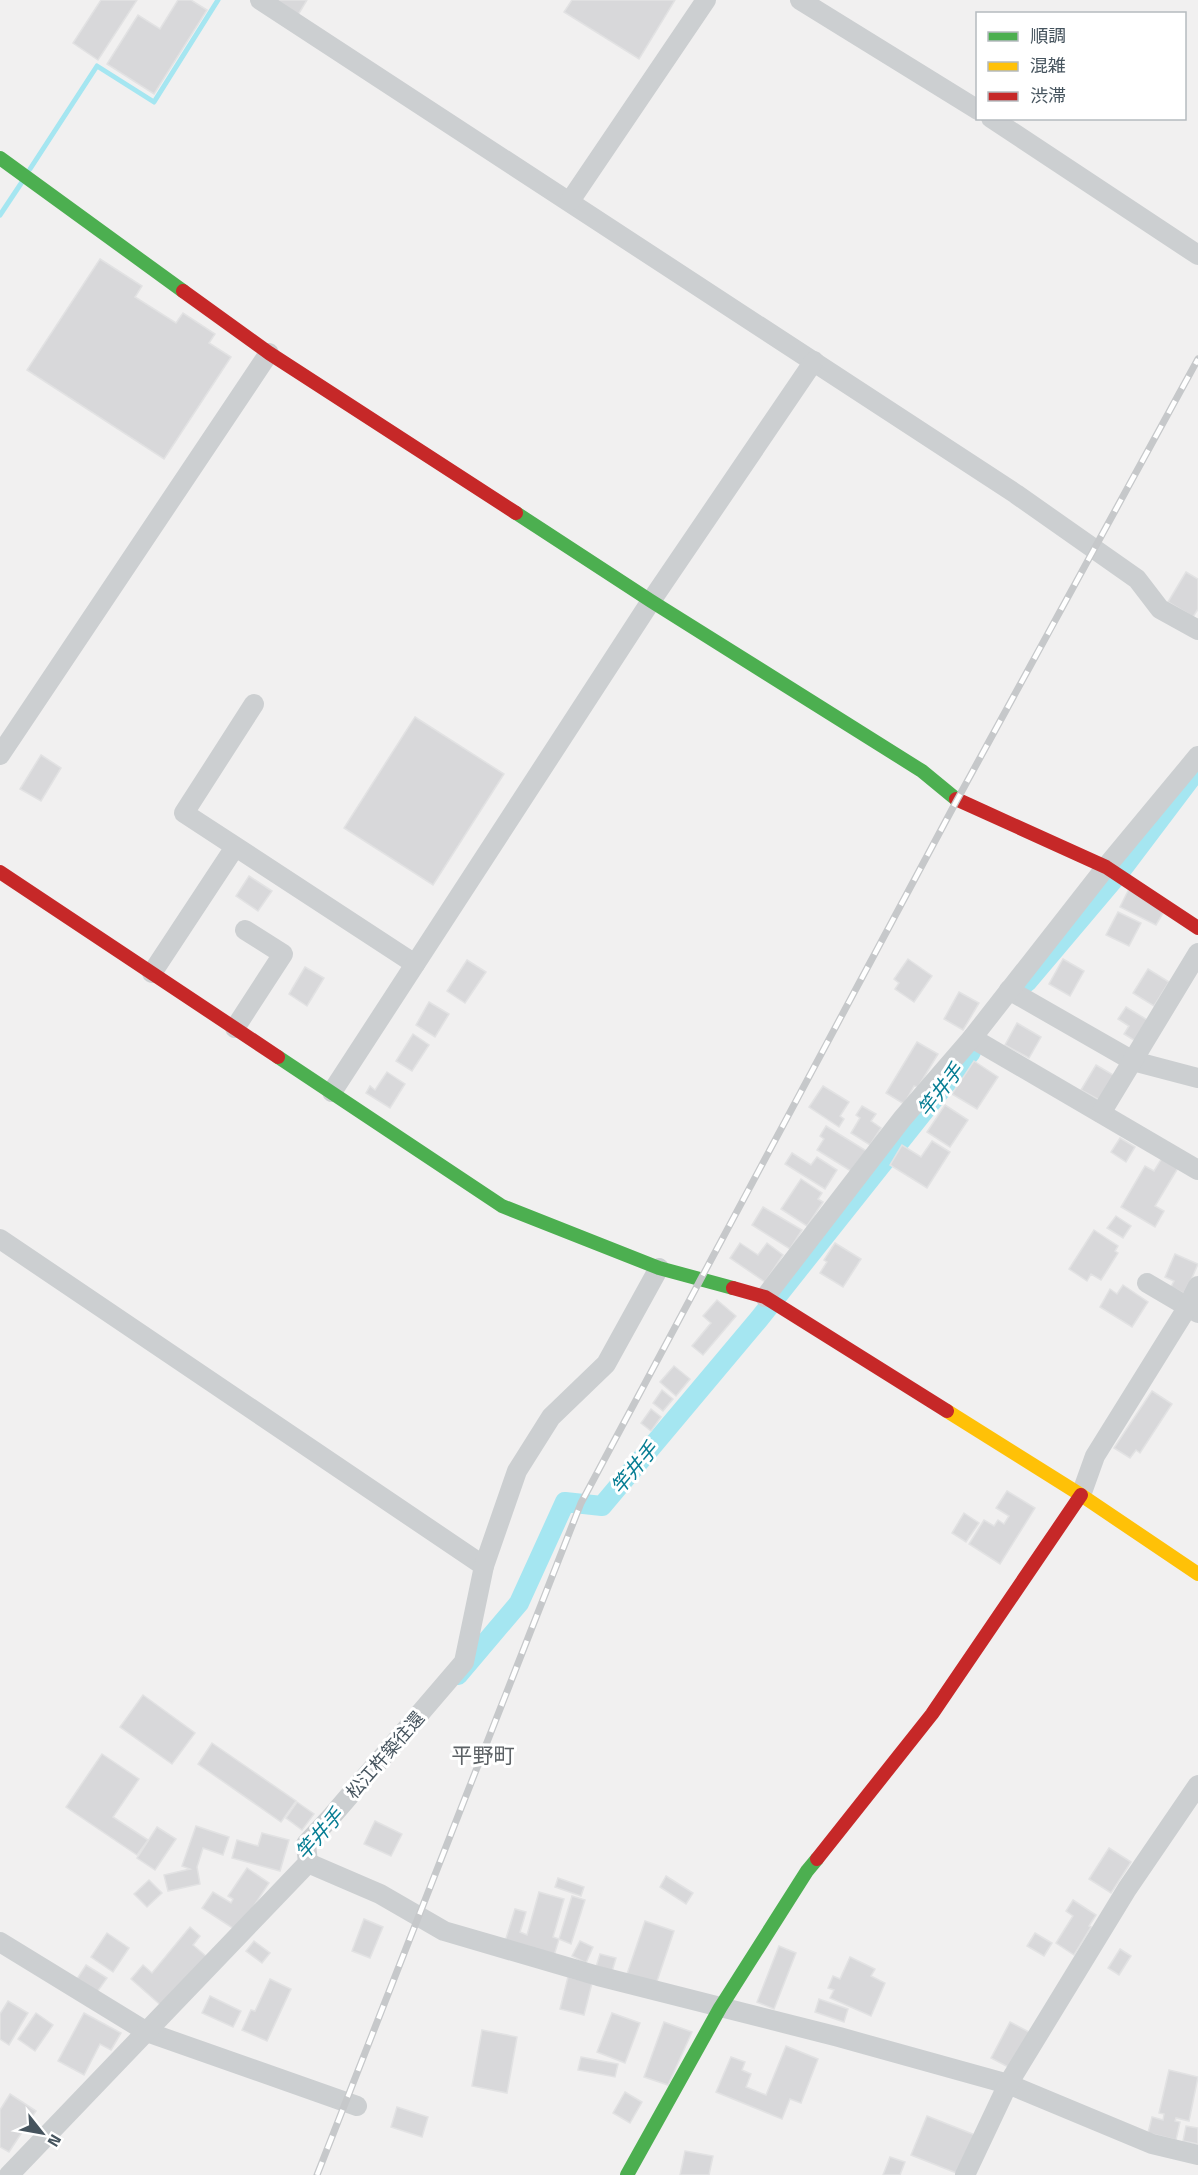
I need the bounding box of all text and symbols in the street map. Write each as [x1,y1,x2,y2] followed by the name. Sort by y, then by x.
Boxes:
[976,12,1186,120] legend
[1030,22,1066,49] text: 順調
[1030,52,1066,79] text: 混雑
[1030,82,1066,109] text: 渋滞
[909,1056,971,1123] water label: 竿井手
[603,1434,666,1501] water label: 竿井手
[339,1705,431,1805] street label: 松江杵築往還
[452,1739,515,1771] district label: 平野町
[287,1801,351,1867] water label: 竿井手
[12,2103,72,2163] north arrow
[42,2130,68,2152] text: N

